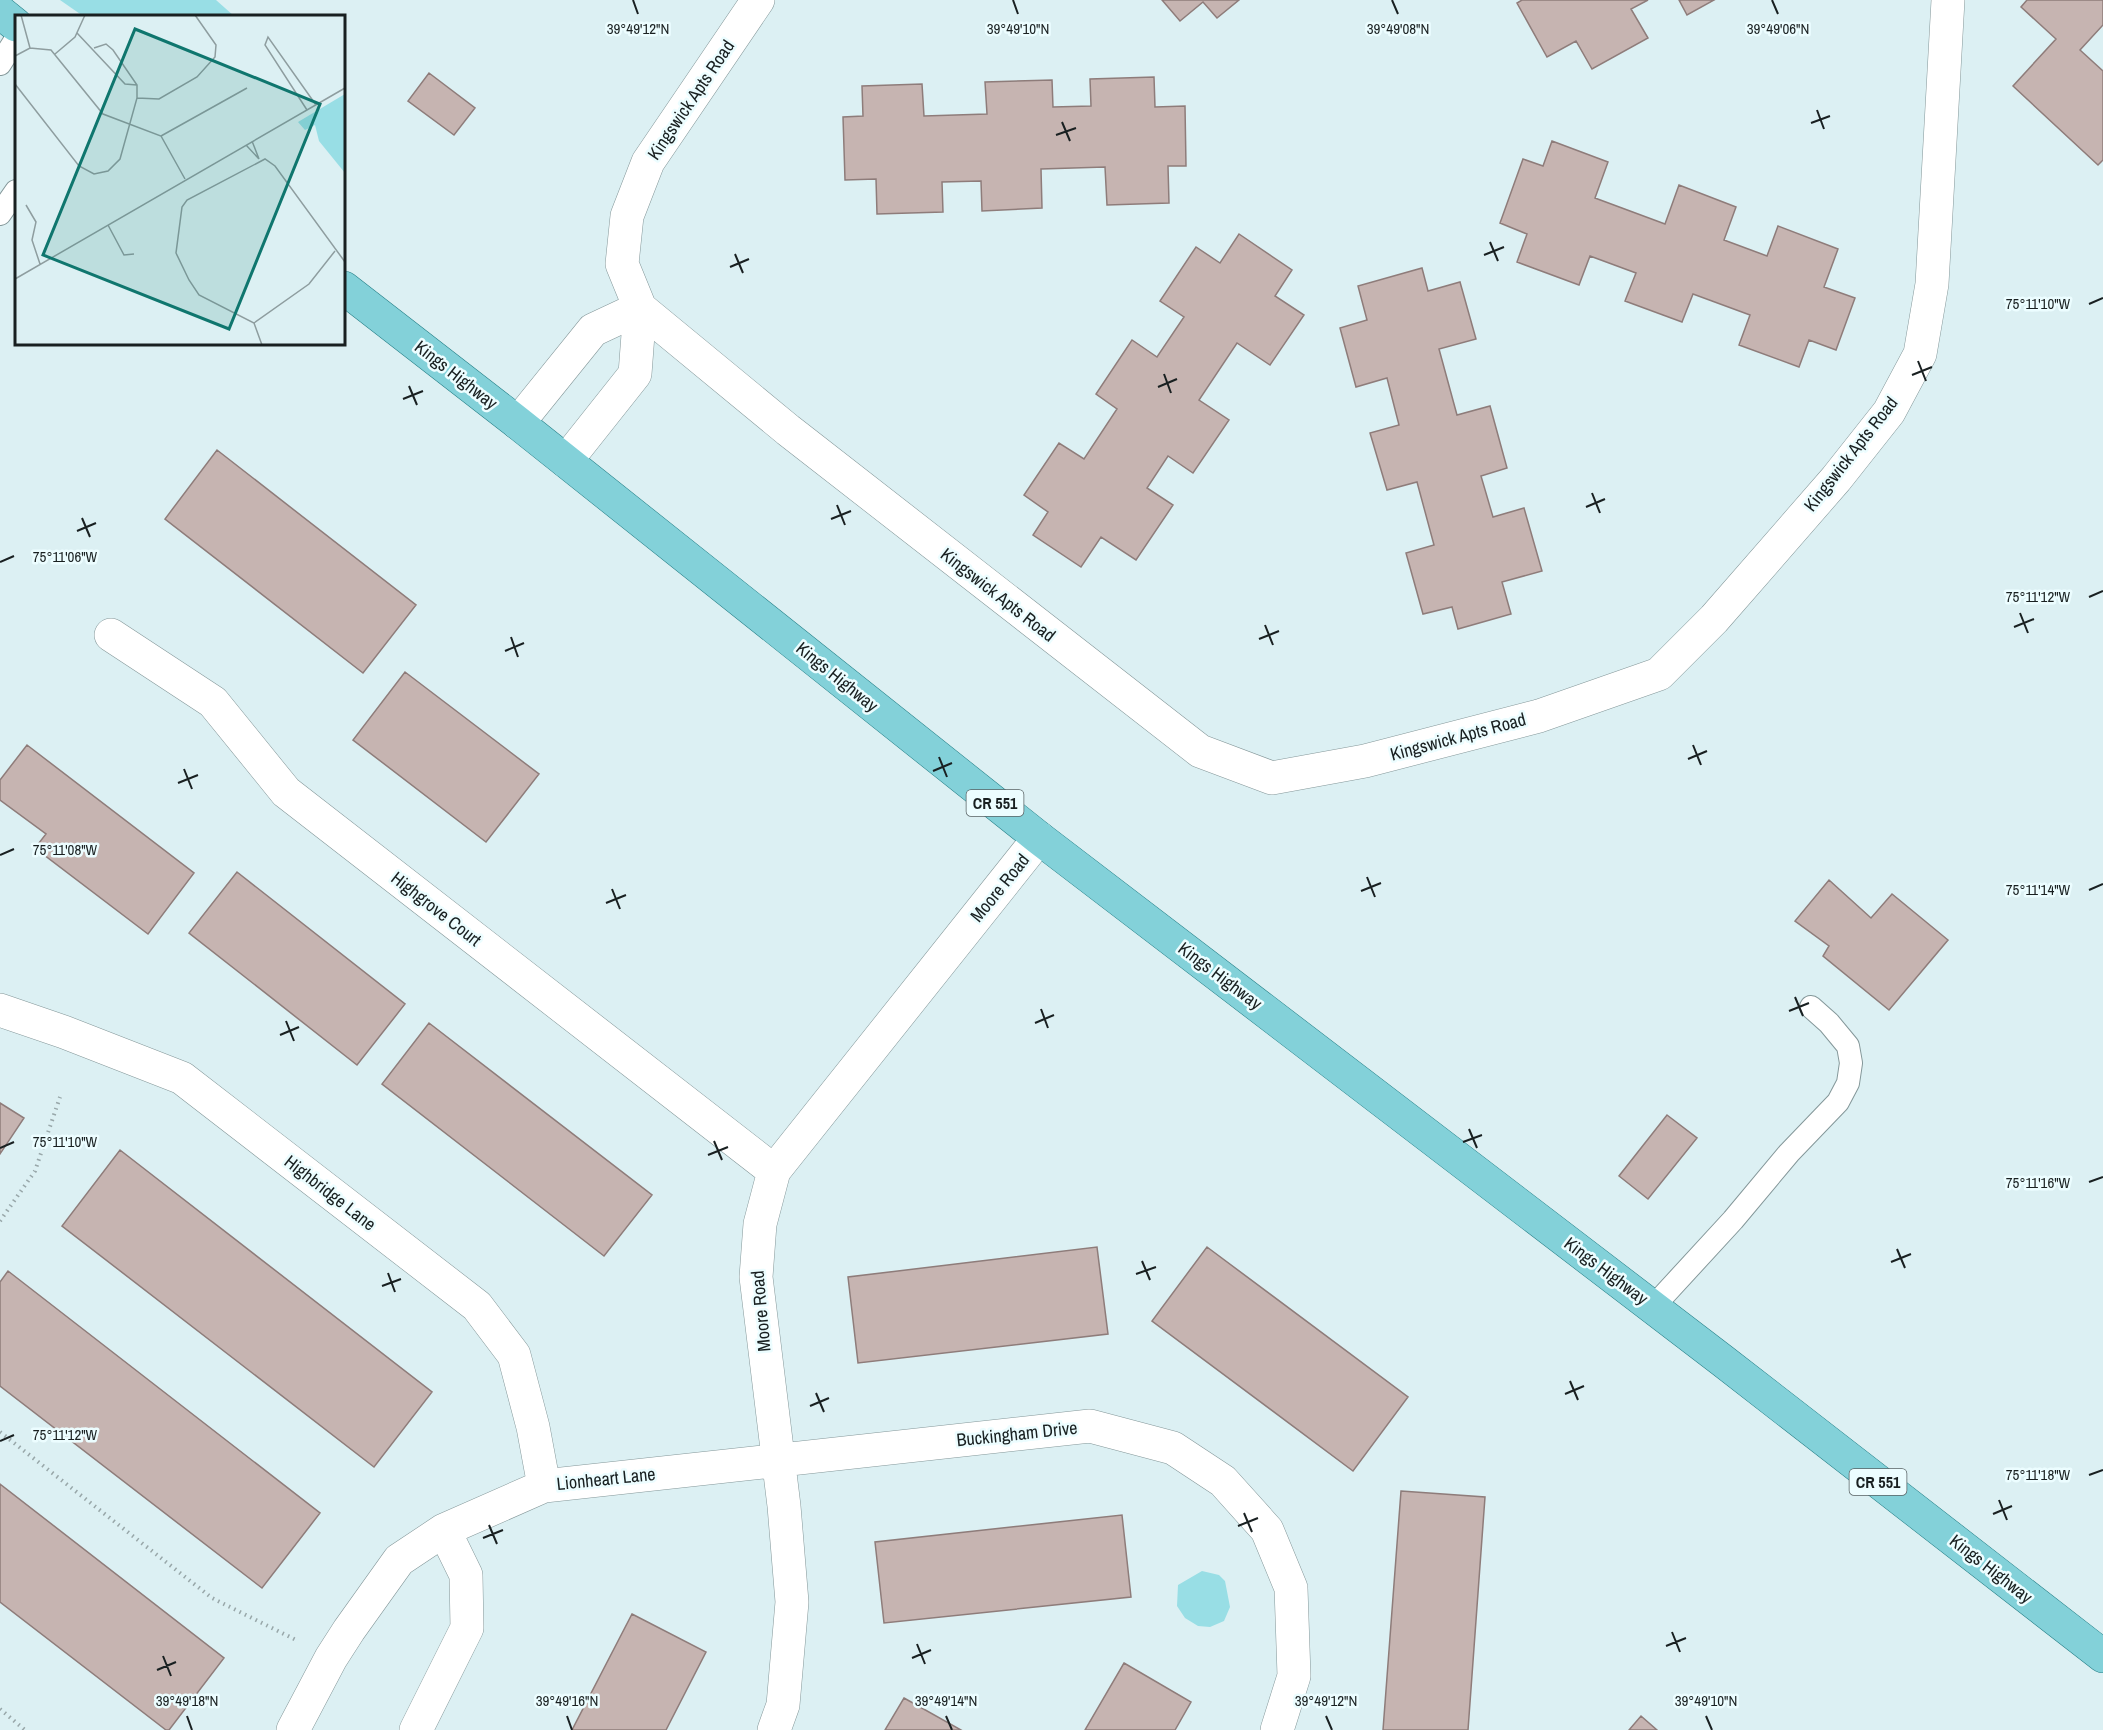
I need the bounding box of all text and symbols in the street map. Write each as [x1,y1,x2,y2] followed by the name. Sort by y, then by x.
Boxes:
[15,15,345,345] inset map
[607,18,669,39] text: 39°49'12"N
[987,18,1049,39] text: 39°49'10"N
[1367,18,1429,39] text: 39°49'08"N
[1747,18,1809,39] text: 39°49'06"N
[641,35,740,165] street label: Kingswick Apts Road
[2006,293,2071,314] text: 75°11'10"W
[409,334,504,415] street label: Kings Highway
[1798,391,1903,516] street label: Kingswick Apts Road
[936,542,1061,647] street label: Kingswick Apts Road
[33,546,98,567] text: 75°11'06"W
[2006,586,2071,607] text: 75°11'12"W
[791,636,884,718] street label: Kings Highway
[1387,706,1528,767] street label: Kingswick Apts Road
[966,790,1024,816] road number: CR 551
[33,839,98,860] text: 75°11'08"W
[964,848,1035,927] street label: Moore Road
[386,865,487,952] street label: Highgrove Court
[2006,879,2071,900] text: 75°11'14"W
[1173,936,1268,1016] street label: Kings Highway
[33,1131,98,1152] text: 75°11'10"W
[279,1149,381,1236] street label: Highbridge Lane
[2006,1172,2071,1193] text: 75°11'16"W
[1559,1231,1654,1311] street label: Kings Highway
[745,1269,776,1353] street label: Moore Road
[955,1415,1079,1452] street label: Buckingham Drive
[33,1424,98,1445] text: 75°11'12"W
[555,1461,657,1496] street label: Lionheart Lane
[2006,1464,2071,1485] text: 75°11'18"W
[1850,1469,1906,1495] road number: CR 551
[1944,1528,2039,1609] street label: Kings Highway
[156,1690,218,1711] text: 39°49'18"N
[536,1690,598,1711] text: 39°49'16"N
[915,1690,977,1711] text: 39°49'14"N
[1295,1690,1357,1711] text: 39°49'12"N
[1675,1690,1737,1711] text: 39°49'10"N

